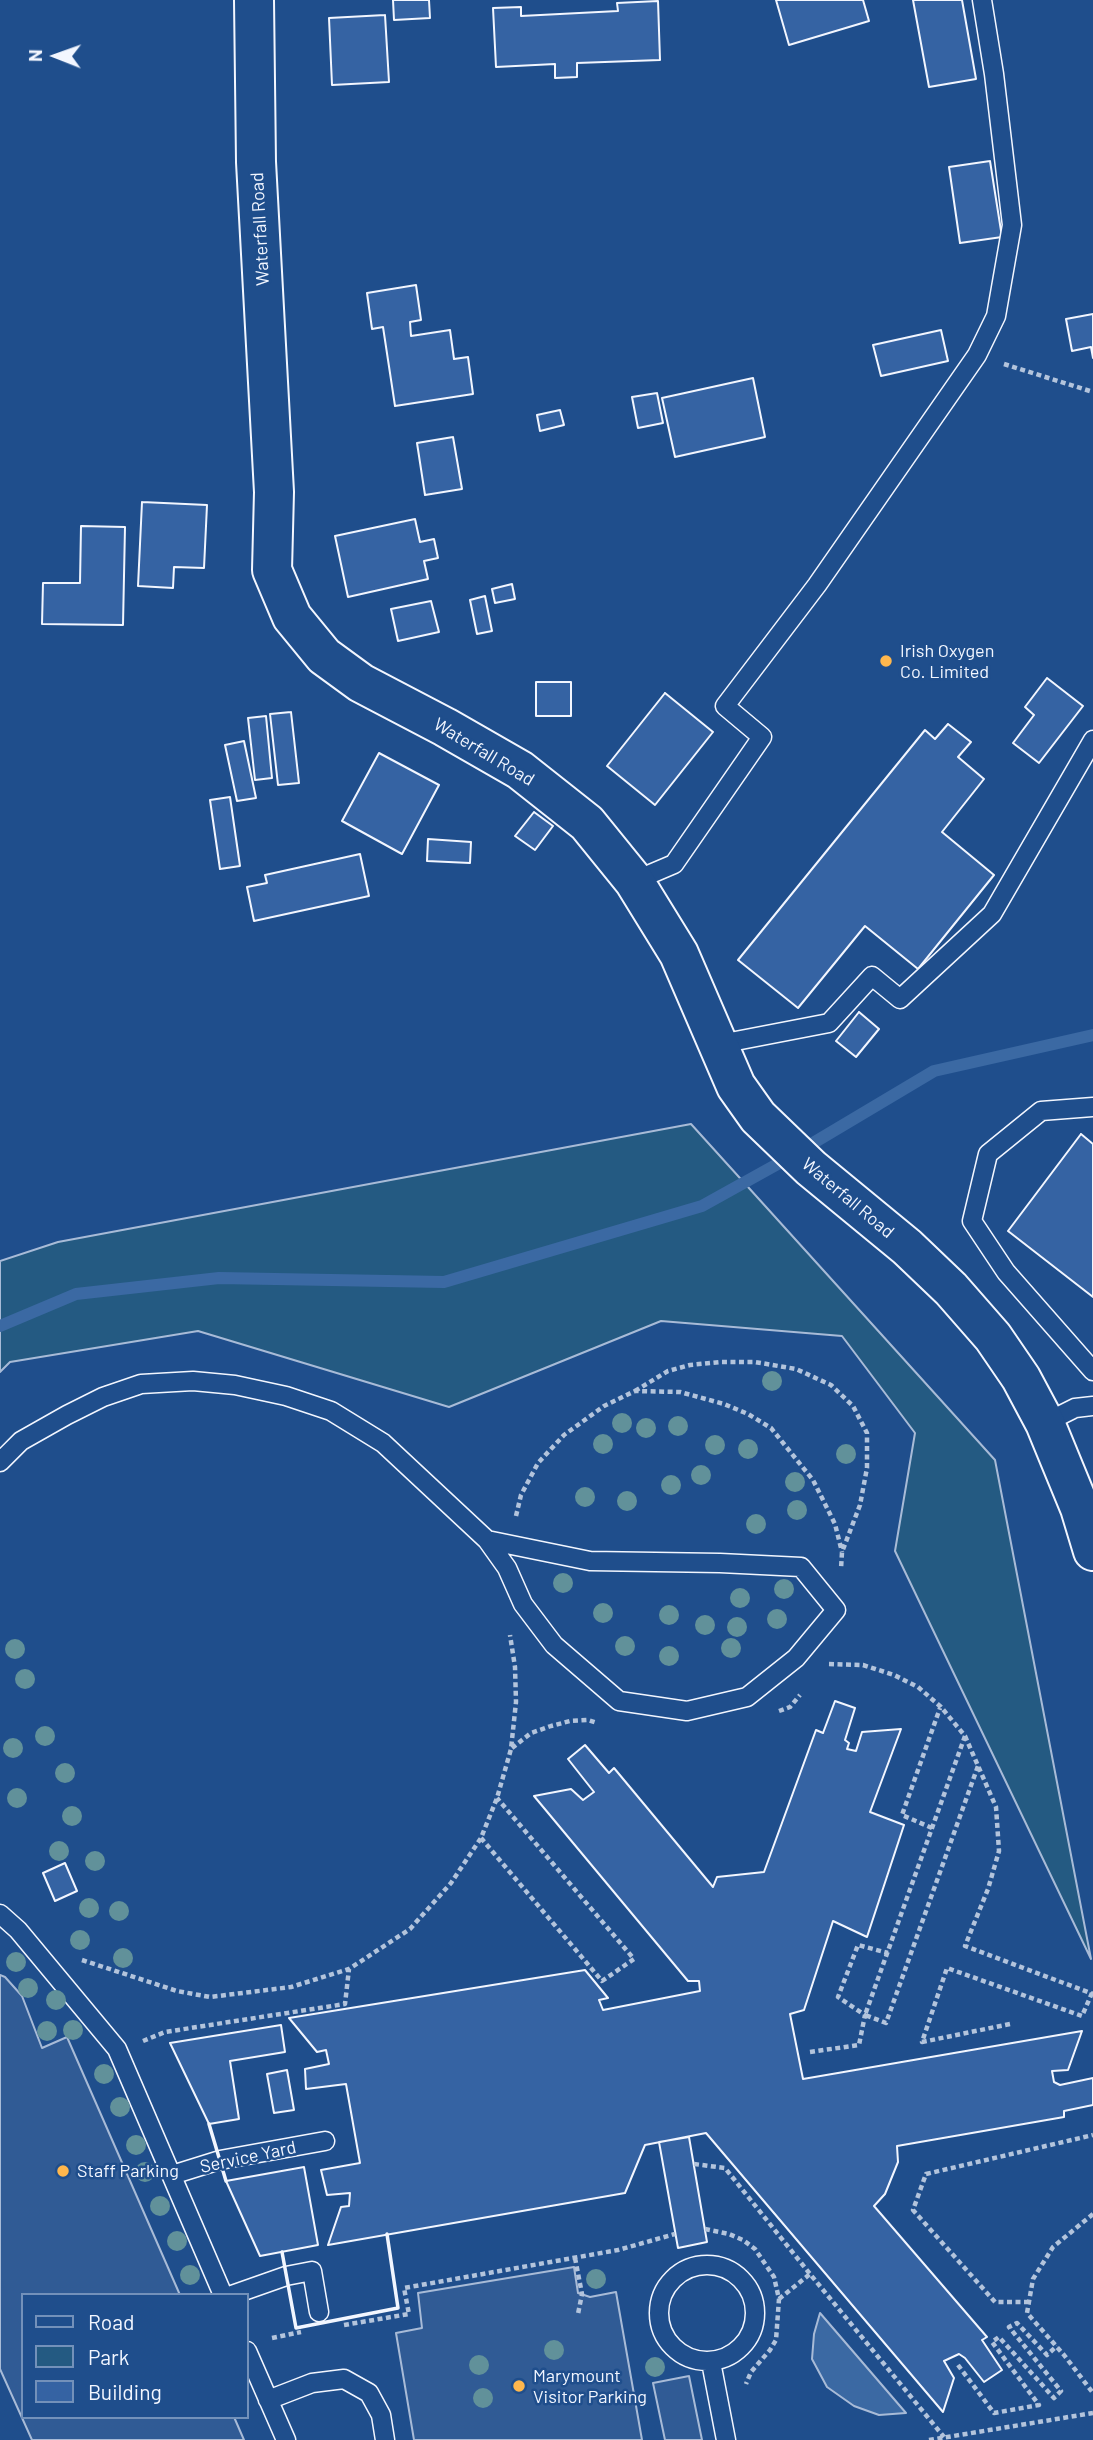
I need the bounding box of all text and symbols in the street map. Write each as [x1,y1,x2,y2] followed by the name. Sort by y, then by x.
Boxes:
[21,21,91,91] north arrow
[23,49,46,62] text: N
[246,172,274,286] street label: Waterfall Road
[900,640,994,682] place label: Irish Oxygen Co. Limited
[878,653,894,669] marker: Irish Oxygen Co. Limited
[430,713,538,791] street label: Waterfall Road
[798,1153,898,1243] street label: Waterfall Road
[198,2136,298,2178] street label: Service Yard
[77,2160,179,2182] place label: Staff Parking
[55,2163,71,2179] marker: Staff Parking
[21,2293,248,2419] legend
[88,2309,134,2334] text: Road
[88,2344,129,2369] text: Park
[533,2365,647,2408] place label: Marymount Visitor Parking
[511,2378,527,2394] marker: Marymount Visitor Parking
[88,2379,162,2404] text: Building

